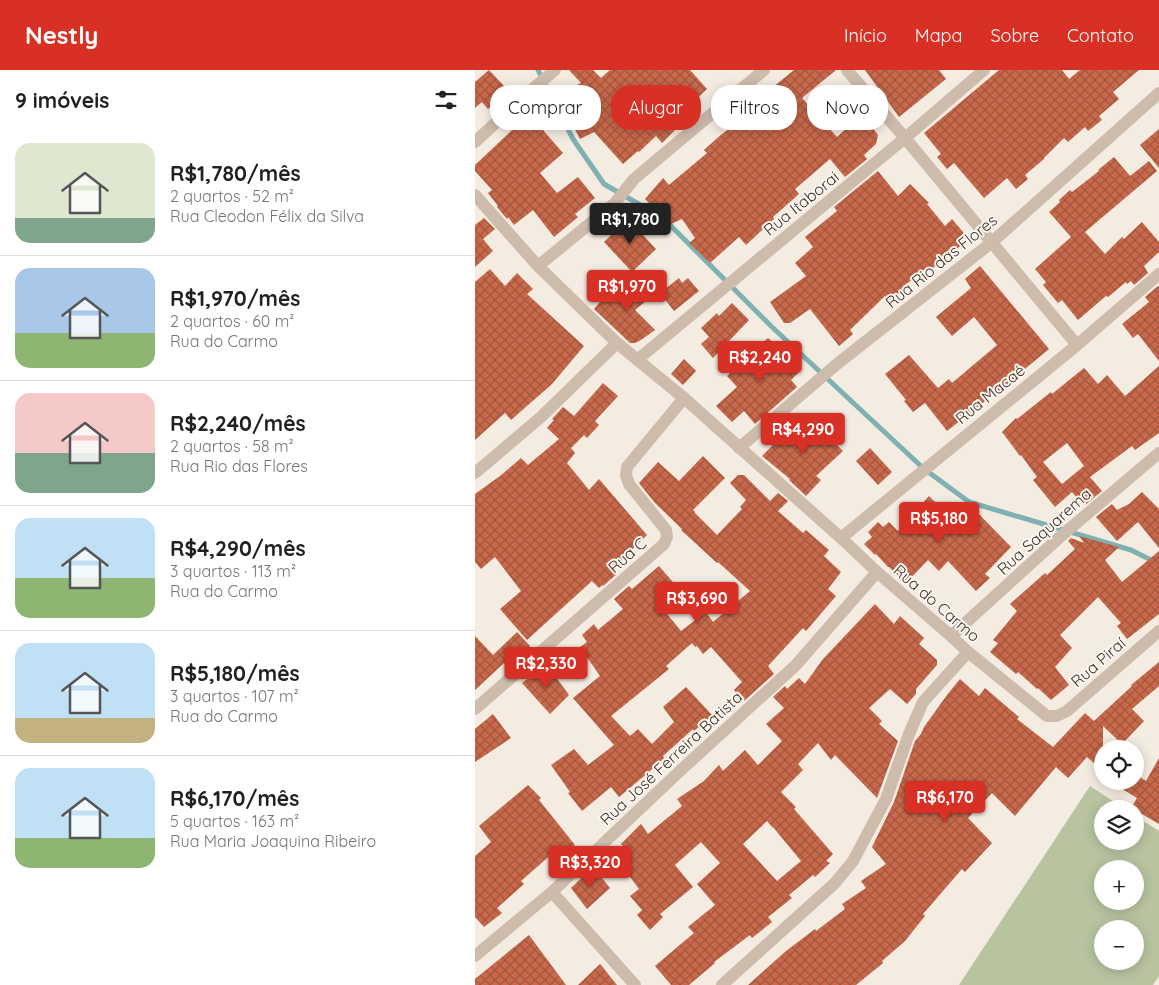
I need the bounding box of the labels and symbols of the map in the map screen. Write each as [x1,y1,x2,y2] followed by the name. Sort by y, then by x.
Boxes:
[759,167,843,239] street label: Rua Itaborai
[584,202,676,245] pin: R$1,780
[881,210,1001,312] street label: Rua Rio das Flores
[581,270,673,312] pin: R$1,970
[714,340,806,383] pin: R$2,240
[951,360,1029,428] street label: Rua Macaé
[757,412,849,455] pin: R$4,290
[993,483,1095,579] street label: Rua Saquarema
[893,502,985,544] pin: R$5,180
[604,533,650,577] street label: Rua C
[890,560,984,646] street label: Rua do Carmo
[651,582,743,624] pin: R$3,690
[1067,633,1130,691] street label: Rua Piraí
[500,646,592,689] pin: R$2,330
[596,687,746,829] street label: Rua José Ferreira Batista
[899,780,991,823] pin: R$6,170
[544,846,636,888] pin: R$3,320

